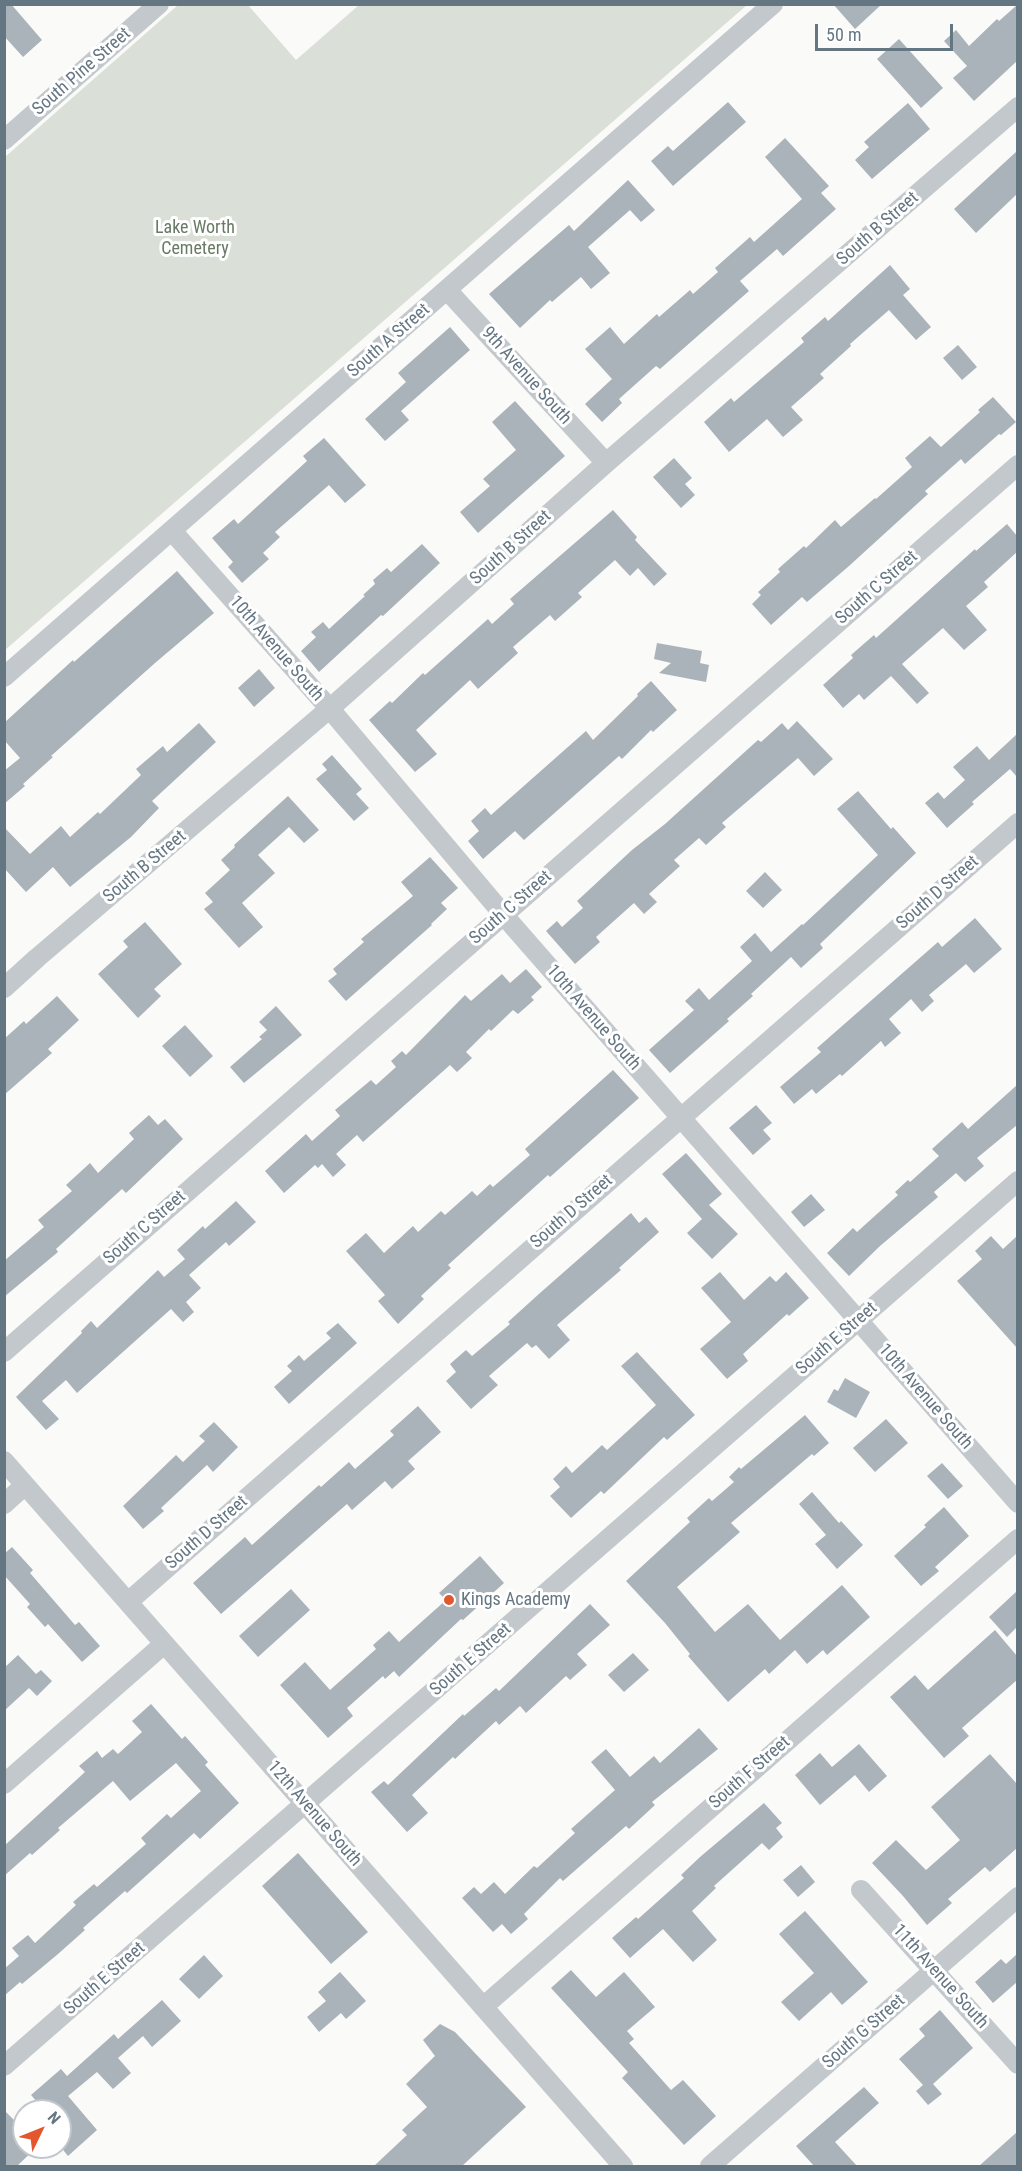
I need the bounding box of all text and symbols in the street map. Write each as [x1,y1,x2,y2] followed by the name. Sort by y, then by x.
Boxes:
[818,12,956,50] scale bar
[29,24,135,120] street label: South Pine Street
[826,24,861,45] text: 50 m
[833,188,923,270] street label: South B Street
[155,217,235,260] park label: Lake Worth Cemetery
[343,299,435,383] street label: South A Street
[476,323,576,429] street label: 9th Avenue South
[466,506,556,590] street label: South B Street
[832,546,922,630] street label: South C Street
[224,592,328,706] street label: 10th Avenue South
[99,826,191,908] street label: South B Street
[892,851,984,935] street label: South D Street
[466,866,556,950] street label: South C Street
[541,961,645,1075] street label: 10th Avenue South
[526,1170,618,1254] street label: South D Street
[100,1186,190,1270] street label: South C Street
[792,1298,882,1380] street label: South E Street
[873,1340,977,1454] street label: 10th Avenue South
[161,1491,253,1575] street label: South D Street
[461,1589,571,1611] place label: Kings Academy
[442,1593,456,1607] marker: Kings Academy
[426,1619,516,1701] street label: South E Street
[705,1732,795,1814] street label: South F Street
[262,1757,366,1871] street label: 12th Avenue South
[887,1920,993,2034] street label: 11th Avenue South
[60,1938,150,2020] street label: South E Street
[818,1990,910,2074] street label: South G Street
[12,2099,72,2159] north arrow
[44,2108,64,2128] text: N

